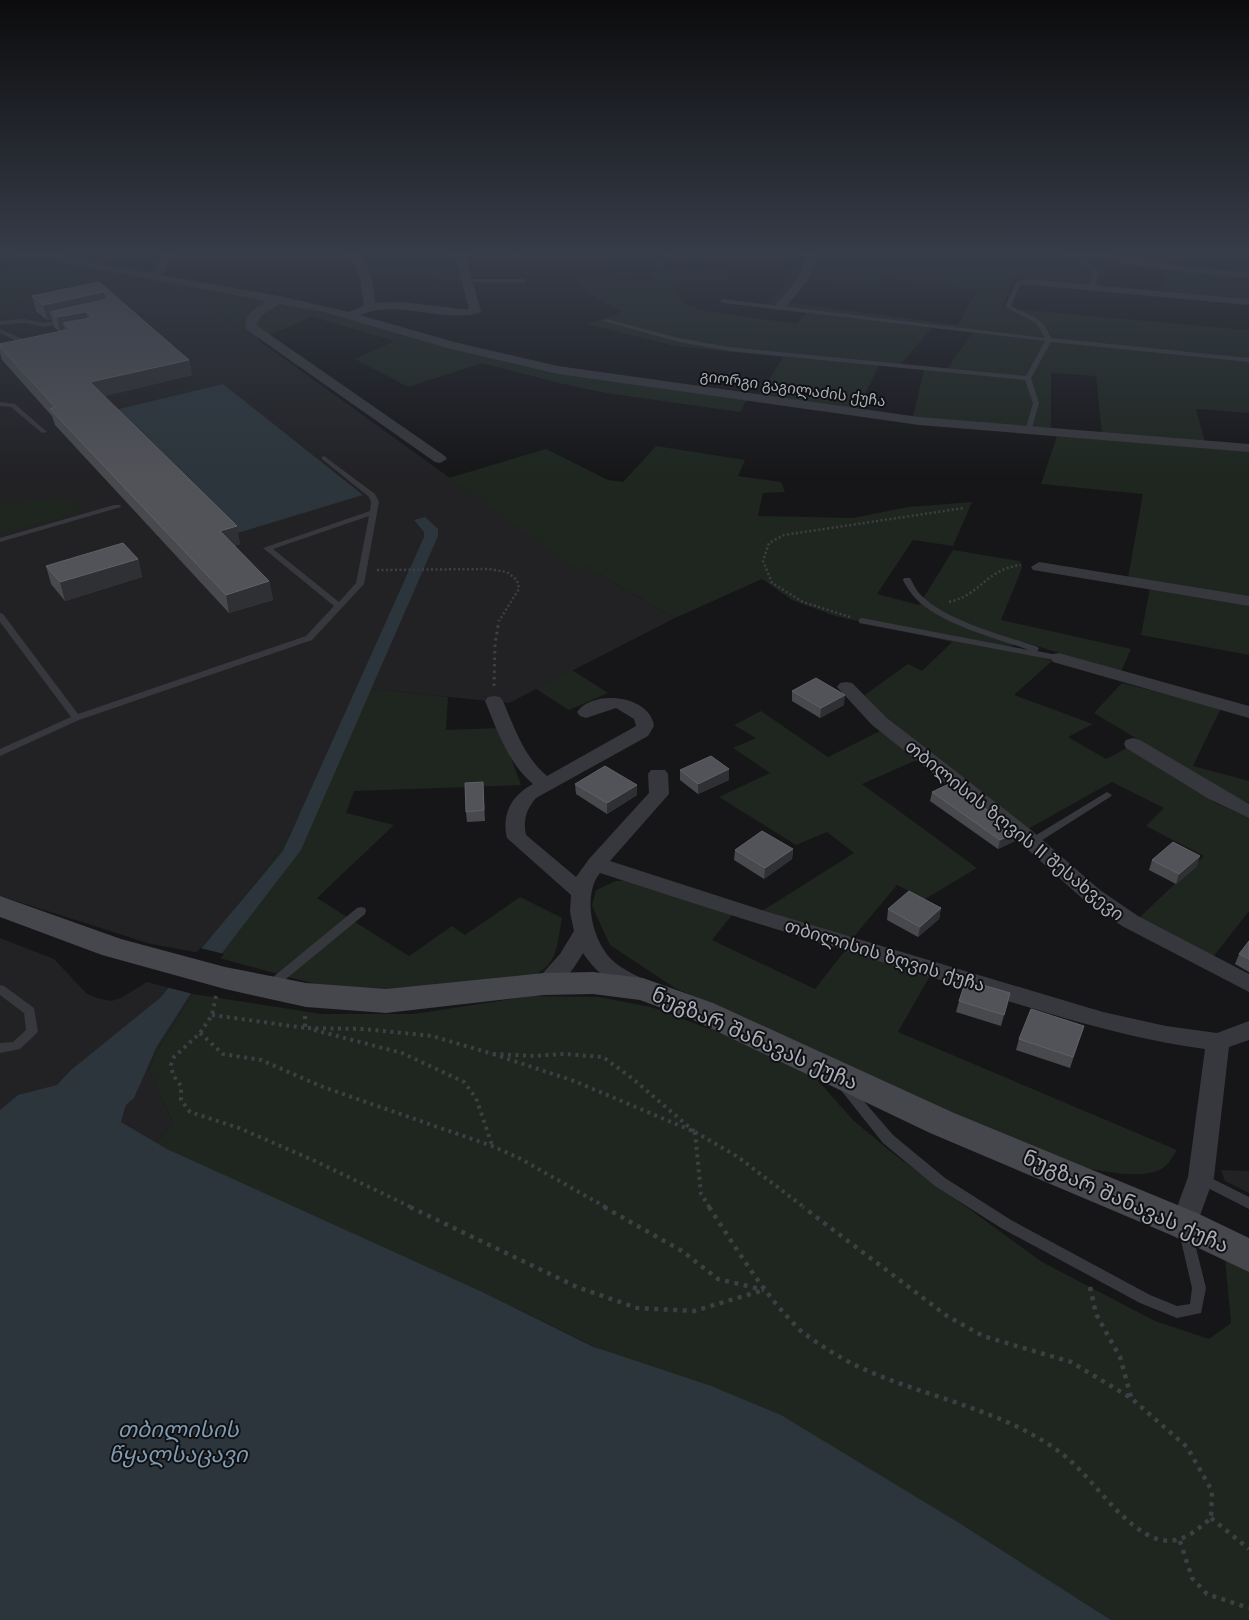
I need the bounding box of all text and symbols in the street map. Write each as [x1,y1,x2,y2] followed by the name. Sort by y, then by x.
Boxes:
[699,366,887,410] street label: გიორგი გაგილაძის ქუჩა
[901,735,1128,925] street label: თბილისის ზღვის II შესახვევი
[782,915,988,996] street label: თბილისის ზღვის ქუჩა
[648,981,862,1095] street label: ნუგზარ შანავას ქუჩა
[1019,1144,1233,1258] street label: ნუგზარ შანავას ქუჩა
[109,1416,249,1468] water label: თბილისის წყალსაცავი

